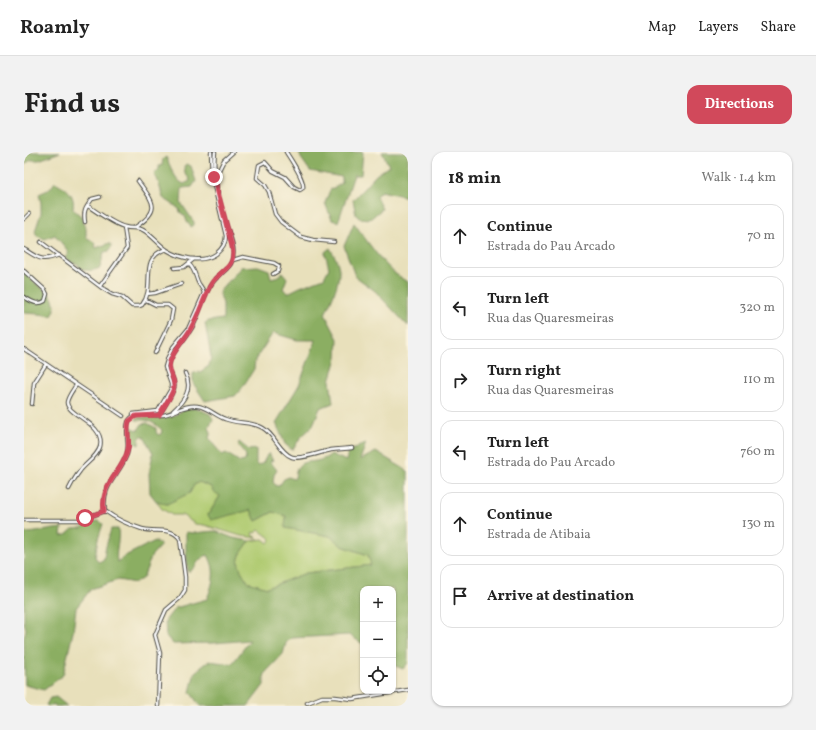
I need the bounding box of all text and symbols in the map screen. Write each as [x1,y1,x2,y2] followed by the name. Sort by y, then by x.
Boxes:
[20,15,90,41] text: Roamly
[648,18,676,37] text: Map
[698,18,738,37] text: Layers
[760,18,796,37] text: Share
[24,85,120,124] text: Find us
[687,85,792,124] button: Directions
[448,167,501,190] text: 18 min
[205,168,223,186] route end
[702,169,776,187] text: Walk · 1.4 km
[487,217,552,238] text: Continue
[449,225,471,247] icon: ahead
[747,227,775,245] text: 70 m
[487,238,615,256] text: Estrada do Pau Arcado
[487,289,549,310] text: Turn left
[449,297,471,319] icon: left
[740,299,775,317] text: 320 m
[487,310,614,328] text: Rua das Quaresmeiras
[487,361,561,382] text: Turn right
[449,369,471,391] icon: right
[743,371,775,389] text: 110 m
[487,382,614,400] text: Rua das Quaresmeiras
[487,433,549,454] text: Turn left
[449,441,471,463] icon: left
[740,443,775,461] text: 760 m
[487,454,615,472] text: Estrada do Pau Arcado
[487,505,552,526] text: Continue
[76,509,94,527] route start
[449,513,471,535] icon: ahead
[742,515,775,533] text: 130 m
[487,526,591,544] text: Estrada de Atibaia
[449,585,471,607] icon: arrive
[360,586,396,694] map controls
[360,586,396,622] button: +
[487,586,634,607] text: Arrive at destination
[360,622,396,658] button: −
[360,658,396,694] button: locate

